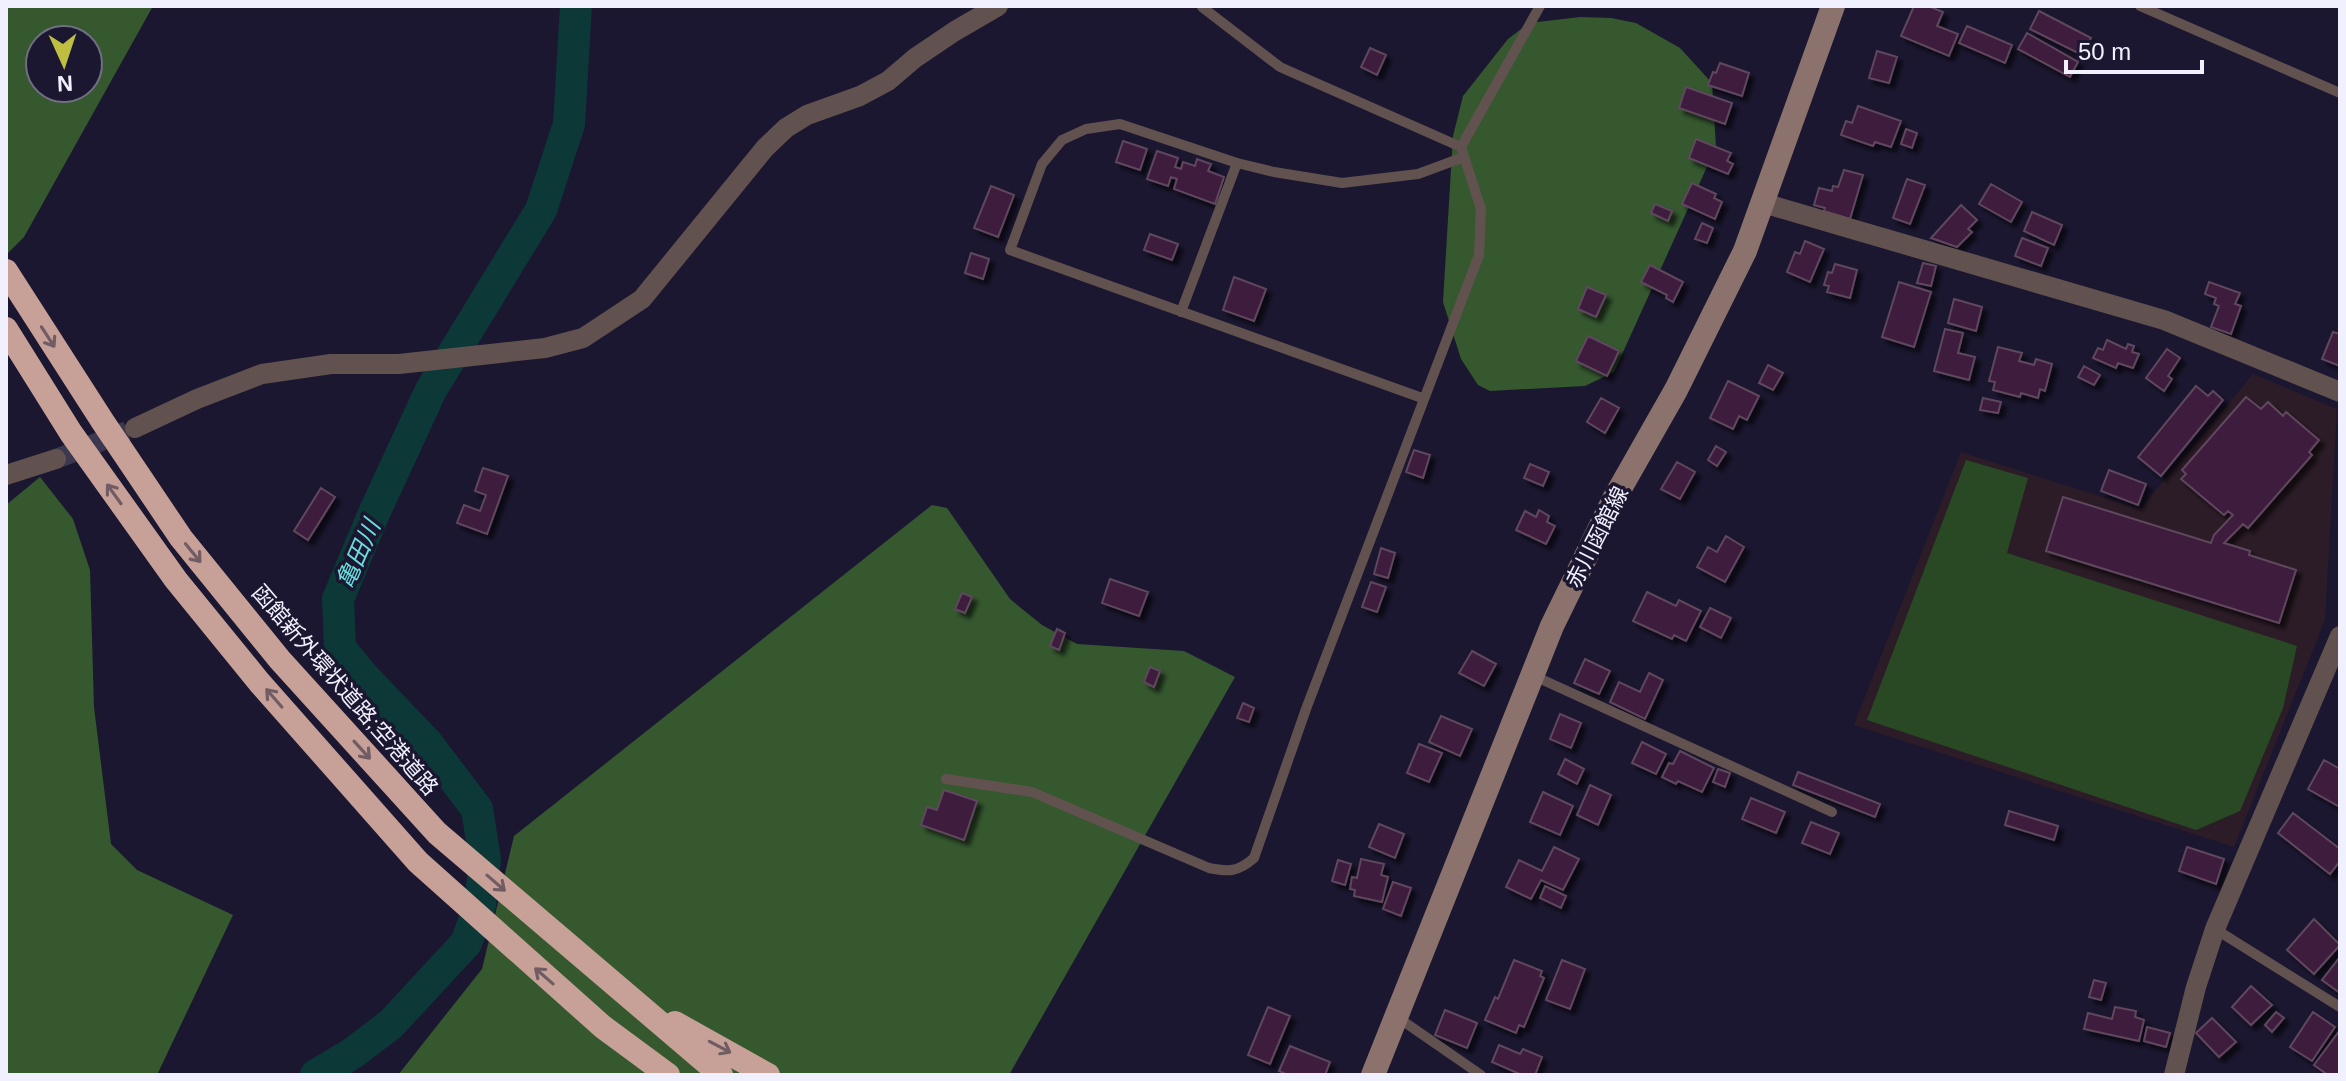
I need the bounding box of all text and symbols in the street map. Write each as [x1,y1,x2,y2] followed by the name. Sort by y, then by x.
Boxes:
[24,24,104,104] north arrow
[2066,24,2202,74] scale bar
[2078,38,2131,65] text: 50 m
[56,71,74,96] text: N
[40,325,56,348] one-way arrow
[1561,482,1633,592] street label: 赤川函館線
[106,483,122,505] one-way arrow
[331,513,386,592] water label: 亀田川
[184,542,202,562] one-way arrow
[247,580,443,800] street label: 函館新外環状道路;空港道路
[265,689,283,709] one-way arrow
[352,739,371,760] one-way arrow
[486,874,506,892] one-way arrow
[534,967,554,985] one-way arrow
[708,1040,732,1055] one-way arrow

